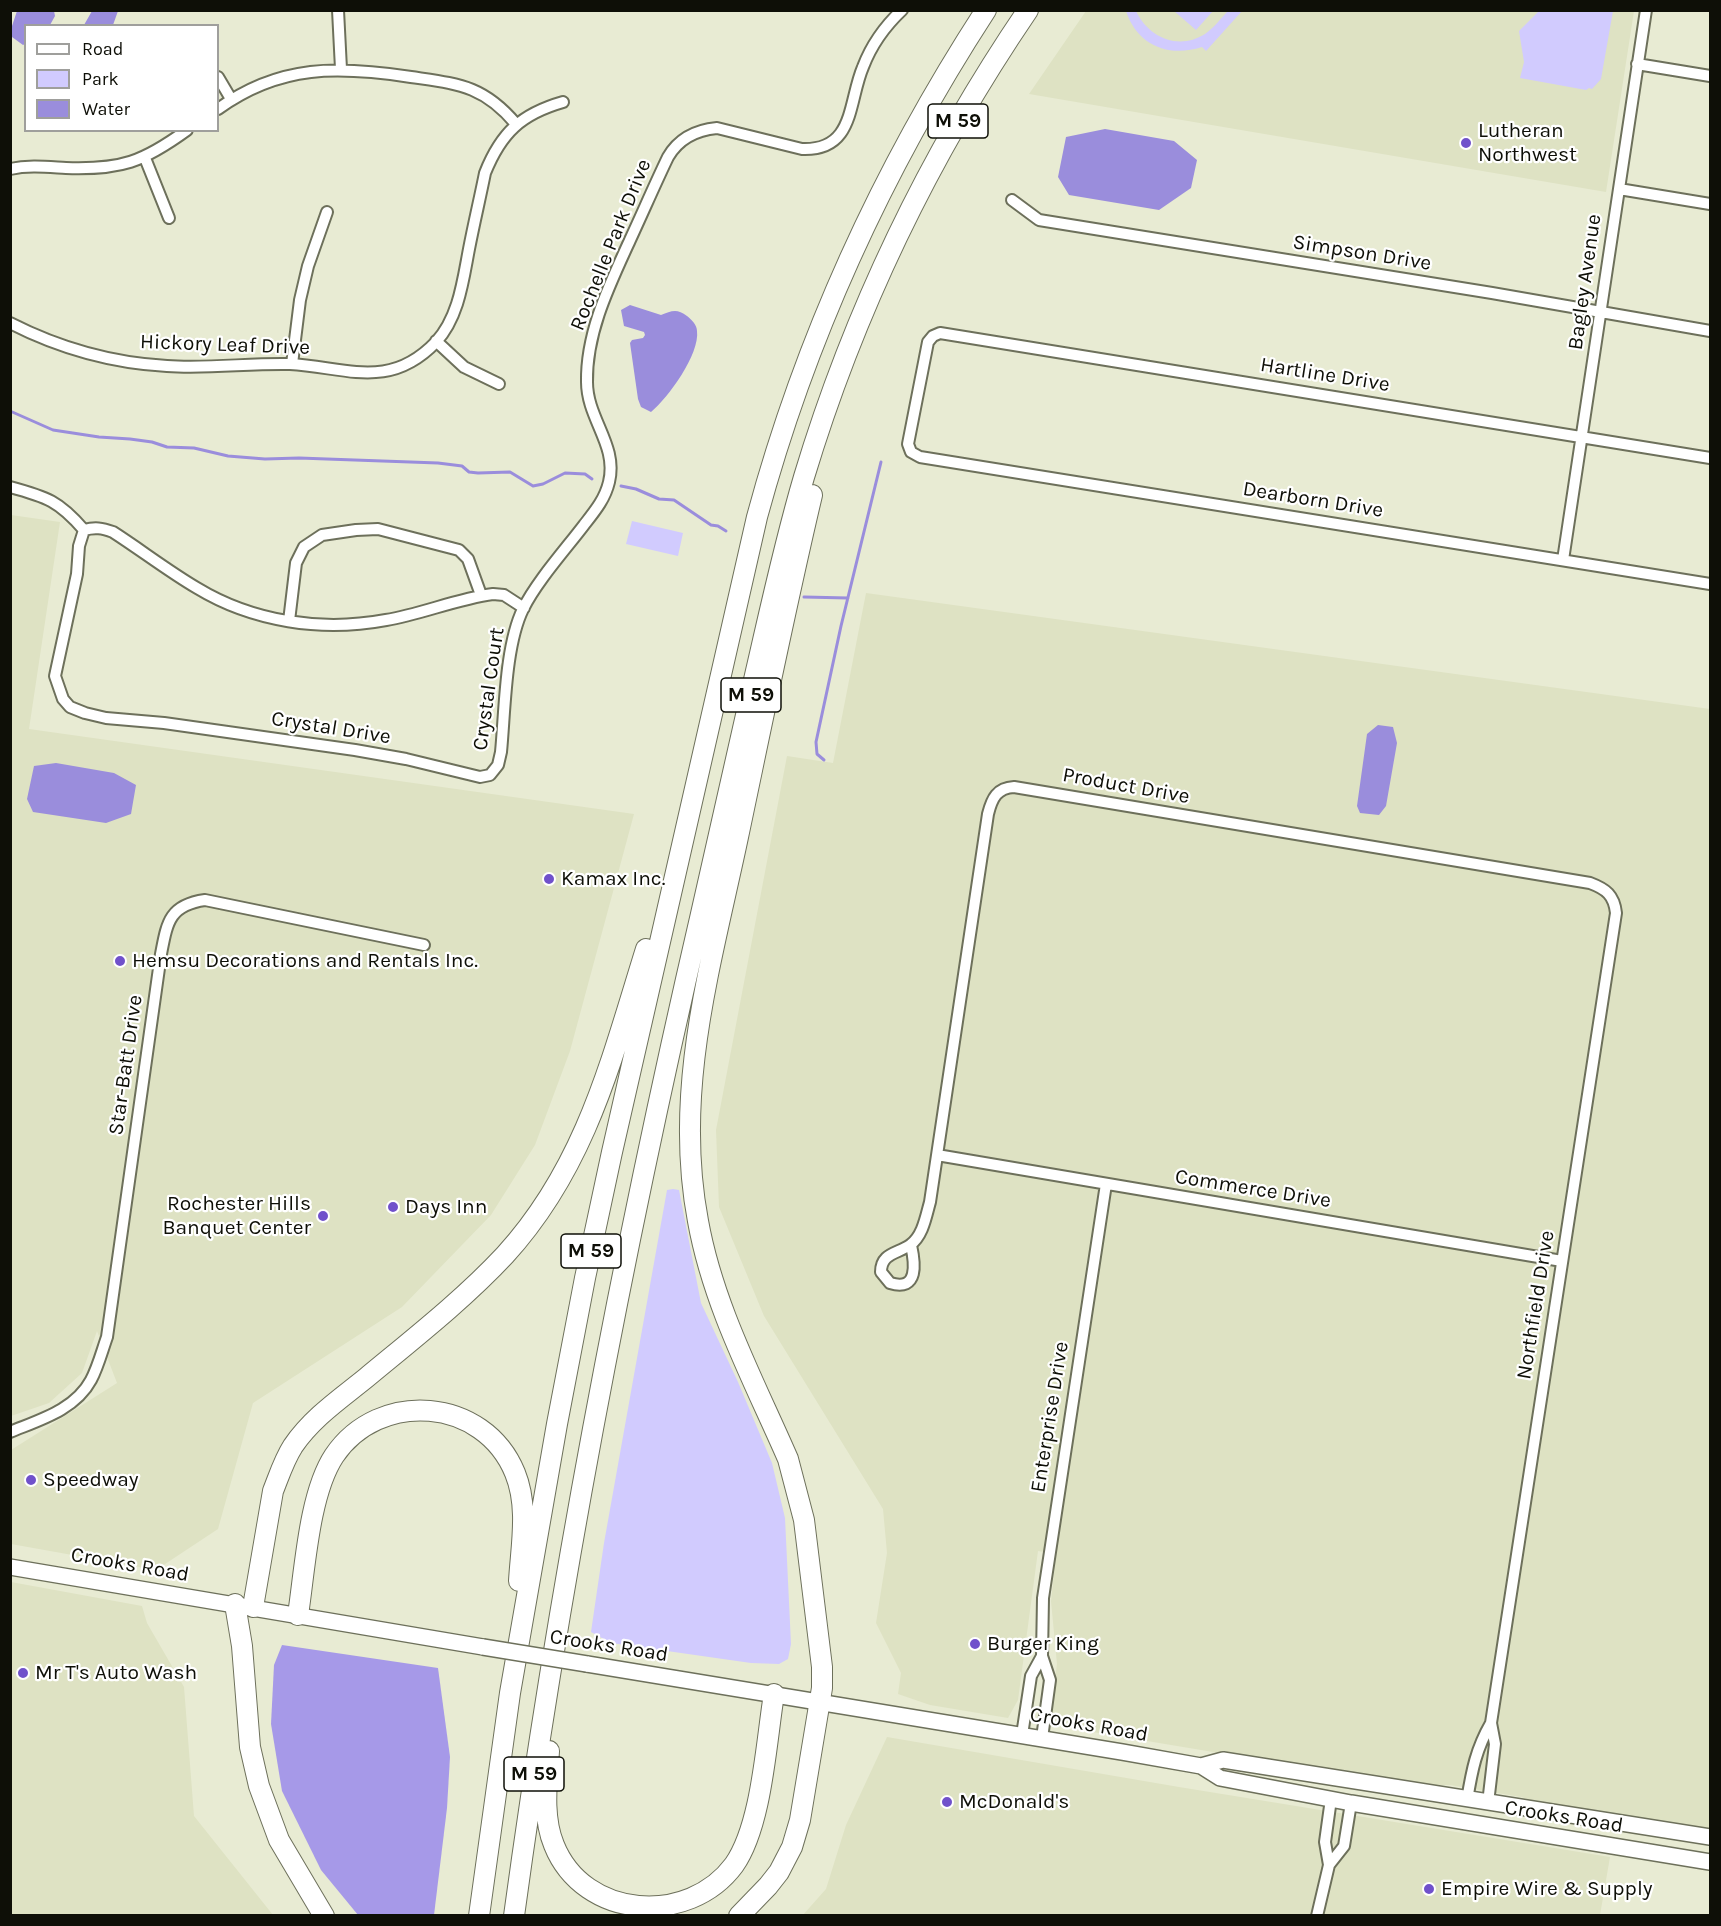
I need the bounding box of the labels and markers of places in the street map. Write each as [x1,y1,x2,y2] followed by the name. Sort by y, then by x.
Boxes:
[1478,118,1577,168] place label: Lutheran Northwest
[1459,136,1473,150] marker: Lutheran Northwest
[561,866,665,892] place label: Kamax Inc.
[542,872,556,886] marker: Kamax Inc.
[132,948,478,974] place label: Hemsu Decorations and Rentals Inc.
[113,954,127,968] marker: Hemsu Decorations and Rentals Inc.
[162,1191,311,1241] place label: Rochester Hills Banquet Center
[405,1194,487,1220] place label: Days Inn
[386,1200,400,1214] marker: Days Inn
[316,1209,330,1223] marker: Rochester Hills Banquet Center
[43,1467,139,1493] place label: Speedway
[24,1473,38,1487] marker: Speedway
[987,1631,1099,1657] place label: Burger King
[968,1637,982,1651] marker: Burger King
[35,1660,197,1686] place label: Mr T's Auto Wash
[16,1666,30,1680] marker: Mr T's Auto Wash
[959,1789,1069,1815] place label: McDonald's
[940,1795,954,1809] marker: McDonald's
[1441,1876,1653,1902] place label: Empire Wire & Supply
[1422,1882,1436,1896] marker: Empire Wire & Supply

